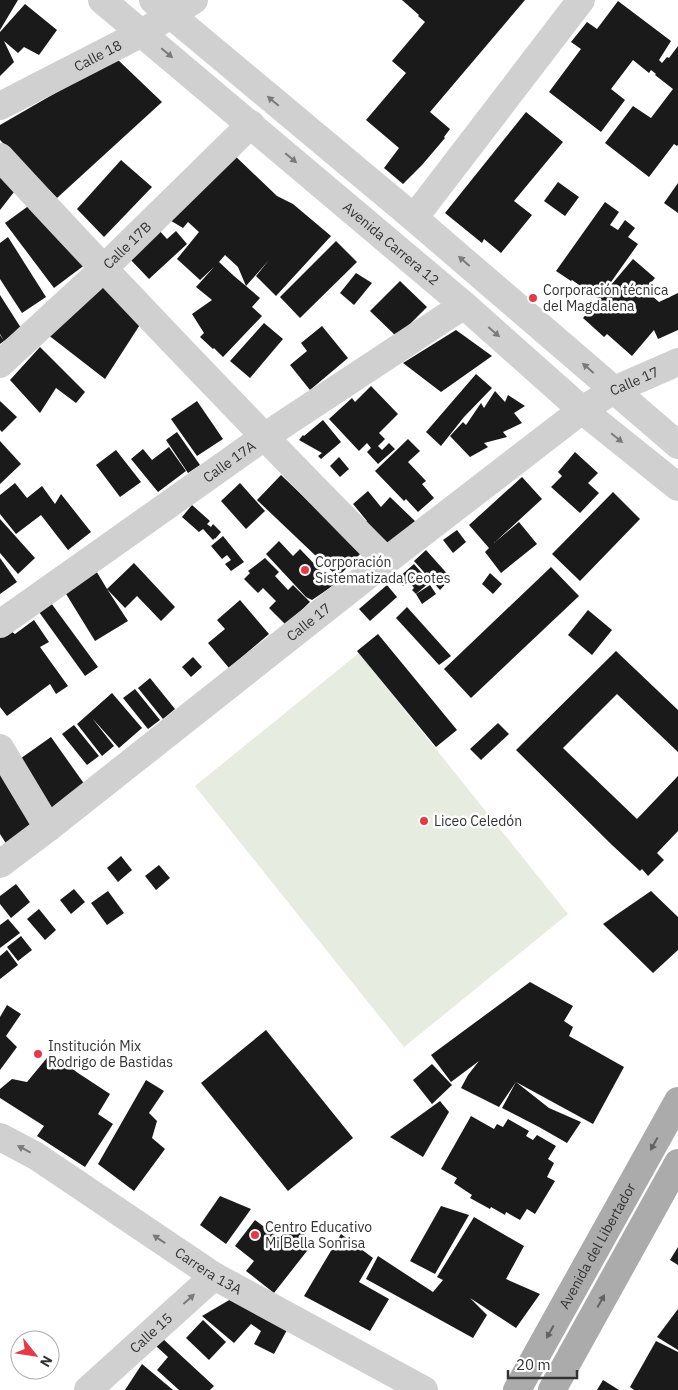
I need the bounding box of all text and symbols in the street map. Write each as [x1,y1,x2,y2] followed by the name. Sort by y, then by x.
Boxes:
[71,36,125,75] street label: Calle 18
[160,48,173,59] one-way arrow
[267,95,280,106] one-way arrow
[284,153,297,164] one-way arrow
[339,198,443,289] street label: Avenida Carrera 12
[99,218,155,273] street label: Calle 17B
[458,256,471,267] one-way arrow
[543,281,669,315] place label: Corporación técnica del Magdalena
[527,292,539,304] marker: Corporación técnica del Magdalena
[488,326,500,338] one-way arrow
[581,362,594,373] one-way arrow
[607,363,661,400] street label: Calle 17
[611,433,624,443] one-way arrow
[199,437,259,486] street label: Calle 17A
[315,553,451,587] place label: Corporación Sistematizada Ceotes
[299,564,311,576] marker: Corporación Sistematizada Ceotes
[283,599,334,645] street label: Calle 17
[434,812,522,830] place label: Liceo Celedón
[418,815,430,827] marker: Liceo Celedón
[48,1037,173,1071] place label: Institución Mix Rodrigo de Bastidas
[32,1048,44,1060] marker: Institución Mix Rodrigo de Bastidas
[650,1137,659,1151] one-way arrow
[17,1145,31,1153] one-way arrow
[555,1180,640,1312] street label: Avenida del Libertador
[265,1218,372,1252] place label: Centro Educativo Mi Bella Sonrisa
[249,1229,261,1241] marker: Centro Educativo Mi Bella Sonrisa
[152,1234,166,1244] one-way arrow
[171,1243,245,1298] street label: Carrera 13A
[182,1293,194,1305] one-way arrow
[597,1294,605,1309] one-way arrow
[126,1309,176,1357] street label: Calle 15
[545,1325,554,1339] one-way arrow
[10,1330,60,1380] north arrow
[508,1348,577,1380] scale bar
[36,1353,57,1370] text: N
[516,1355,551,1374] text: 20 m

